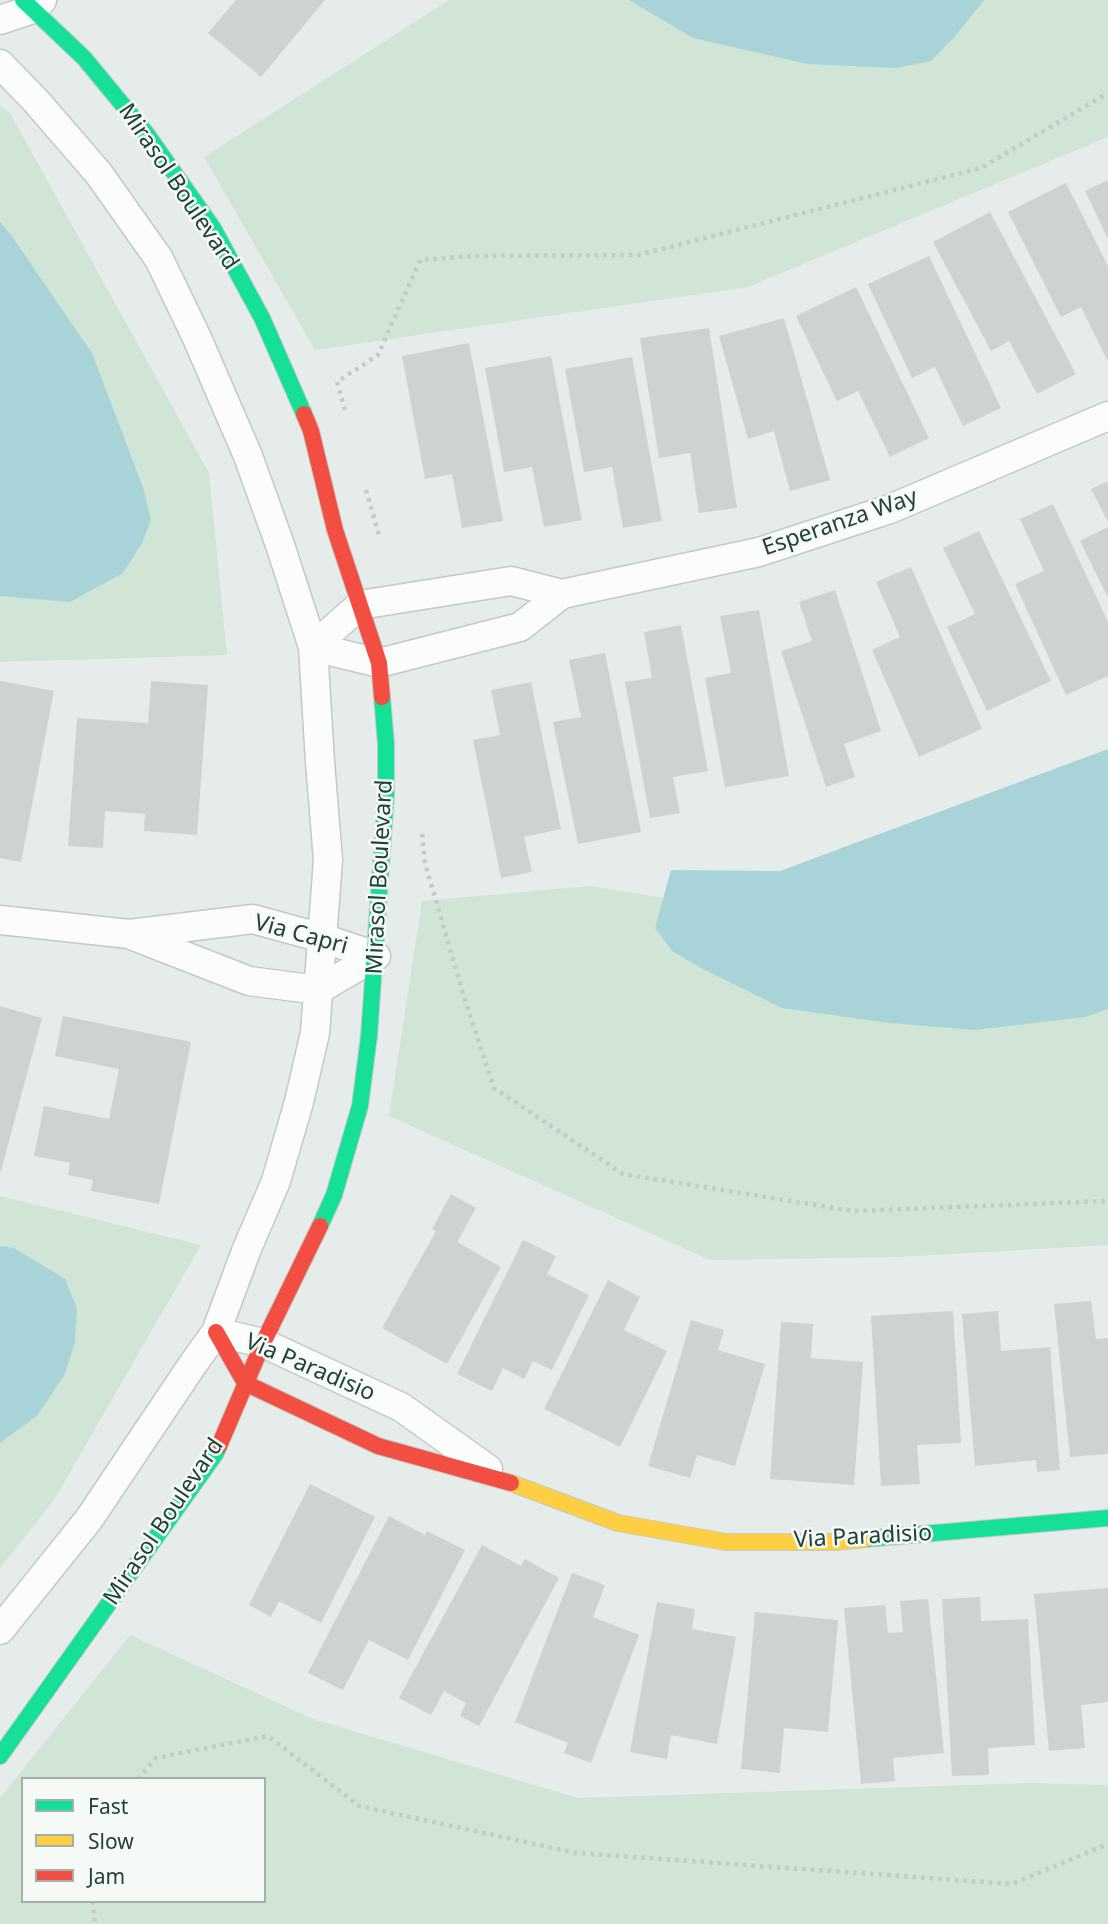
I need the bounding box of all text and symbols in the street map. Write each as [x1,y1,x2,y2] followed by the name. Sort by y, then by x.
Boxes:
[112,99,244,275] street label: Mirasol Boulevard
[759,484,921,562] street label: Esperanza Way
[361,779,399,975] street label: Mirasol Boulevard
[251,909,351,961] street label: Via Capri
[241,1328,379,1408] street label: Via Paradisio
[98,1434,230,1610] street label: Mirasol Boulevard
[793,1520,933,1554] street label: Via Paradisio
[21,1777,266,1903] legend
[88,1792,128,1820] text: Fast
[88,1827,134,1855] text: Slow
[88,1862,125,1890] text: Jam

